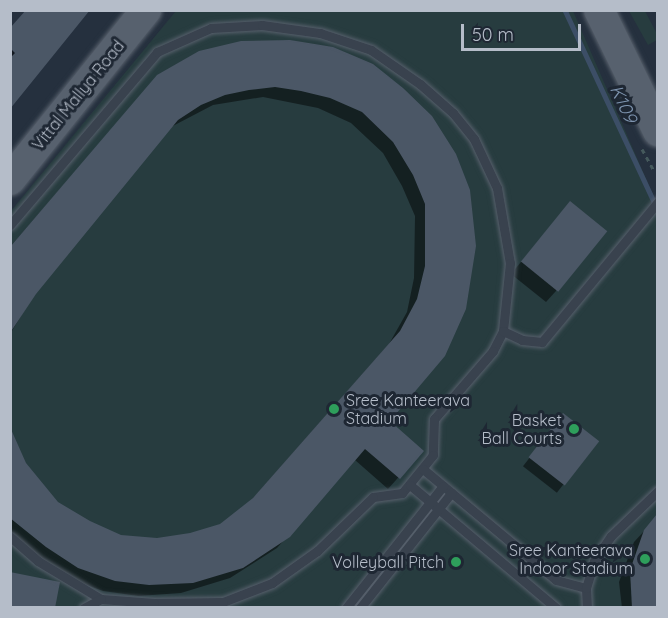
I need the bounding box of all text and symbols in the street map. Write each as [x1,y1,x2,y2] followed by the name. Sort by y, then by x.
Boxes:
[464,12,584,50] scale bar
[472,23,514,46] text: 50 m
[28,36,128,154] street label: Vittal Mallya Road
[605,82,641,126] water label: K109
[346,390,470,428] place label: Sree Kanteerava Stadium
[327,402,341,416] marker: Sree Kanteerava Stadium
[482,410,562,448] place label: Basket Ball Courts
[567,422,581,436] marker: Basket Ball Courts
[509,540,633,578] place label: Sree Kanteerava Indoor Stadium
[332,552,444,572] place label: Volleyball Pitch
[638,552,652,566] marker: Sree Kanteerava Indoor Stadium
[449,555,463,569] marker: Volleyball Pitch

